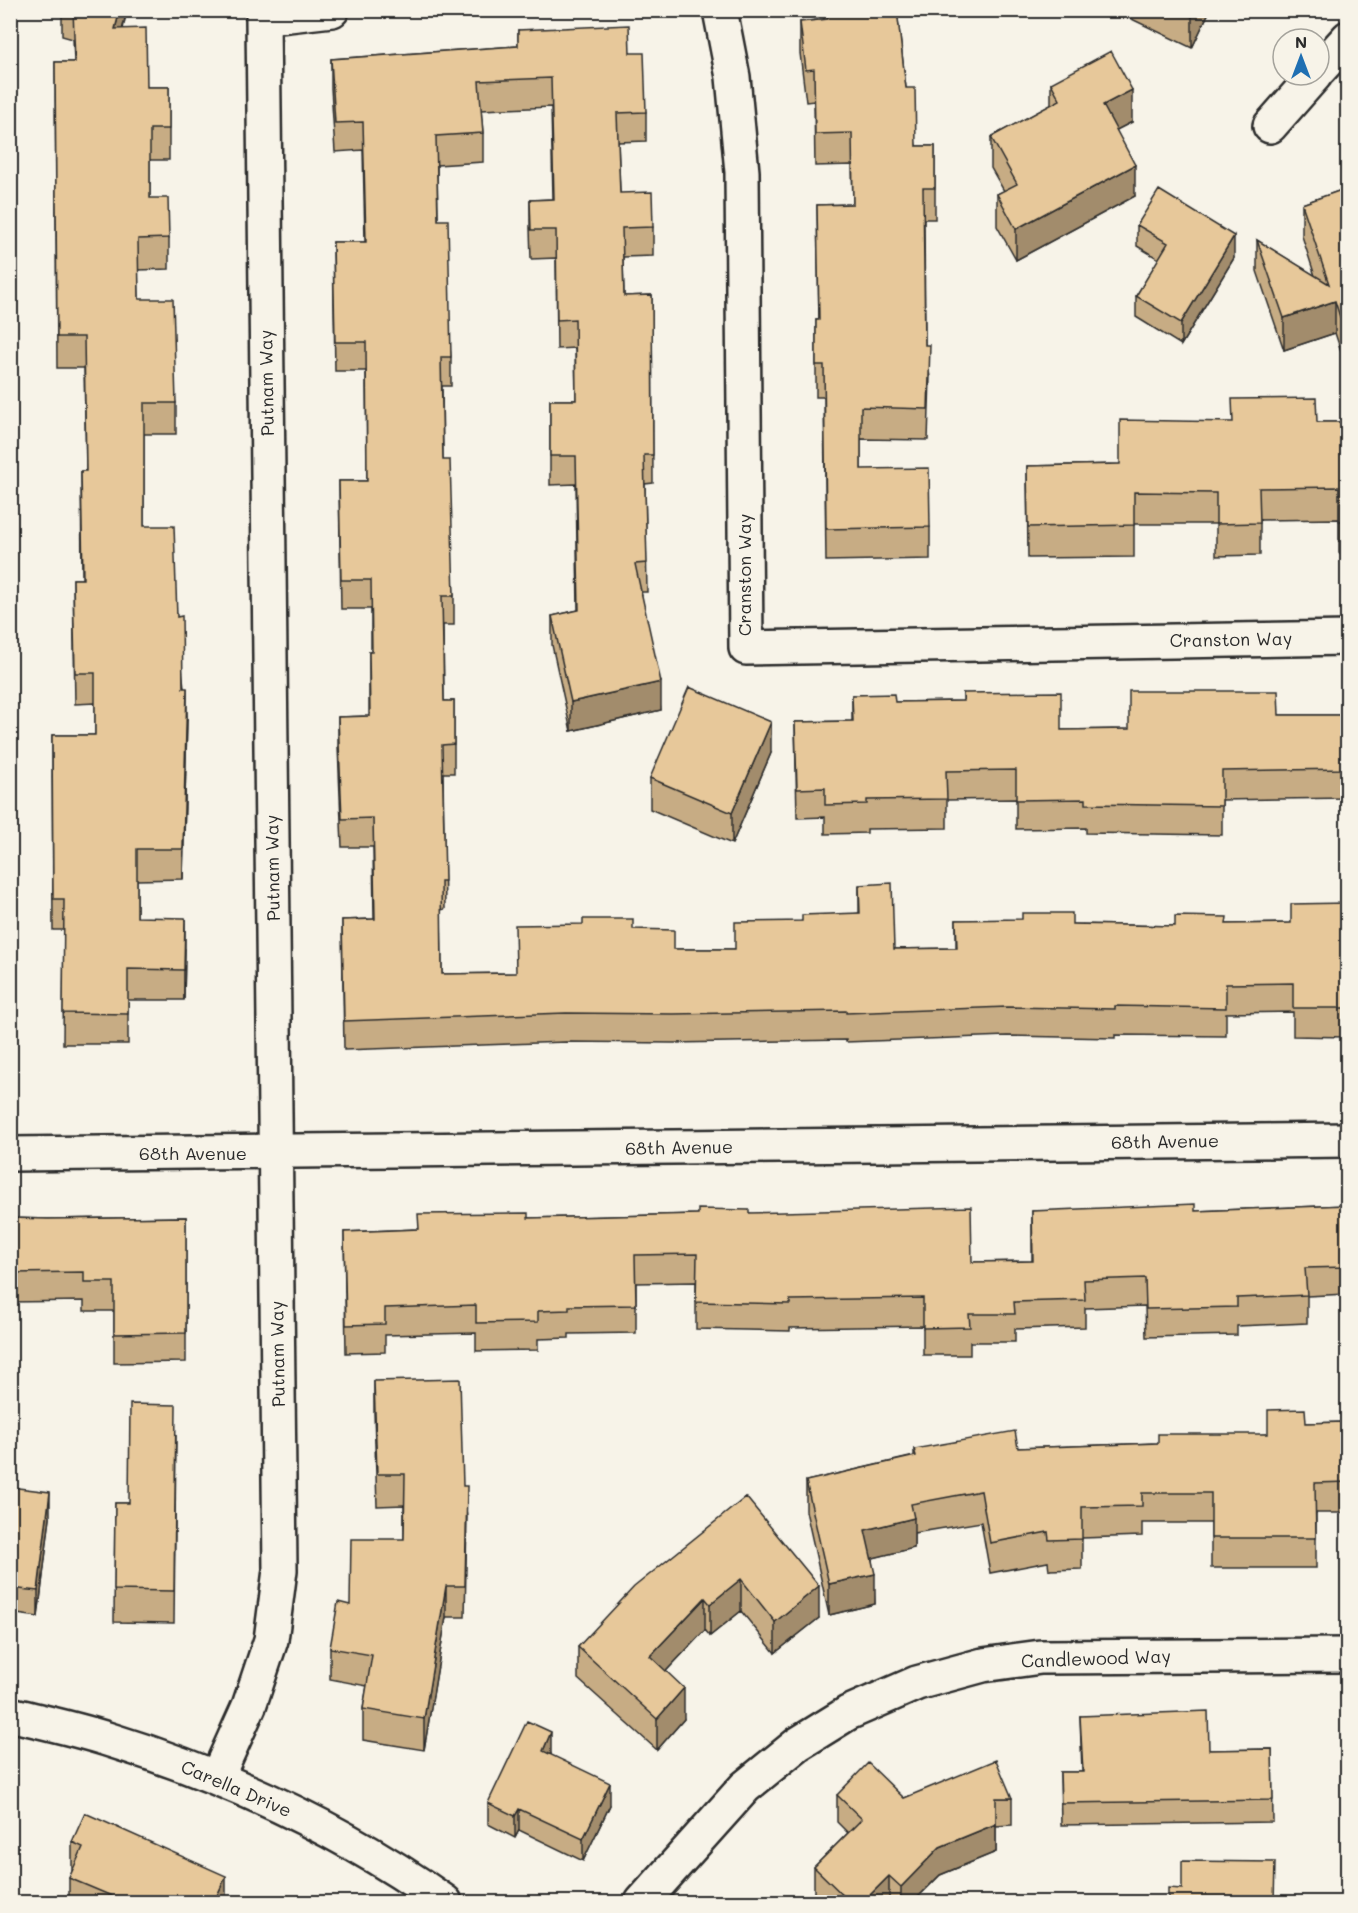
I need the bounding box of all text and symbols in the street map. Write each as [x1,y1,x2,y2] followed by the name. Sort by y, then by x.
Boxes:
[1271,27,1331,87] north arrow
[1295,31,1307,52] text: N
[253,330,279,436] street label: Putnam Way
[732,514,756,636] street label: Cranston Way
[1170,626,1292,652] street label: Cranston Way
[259,815,285,921] street label: Putnam Way
[1111,1128,1219,1154] street label: 68th Avenue
[625,1134,733,1160] street label: 68th Avenue
[139,1141,247,1165] street label: 68th Avenue
[264,1301,290,1407] street label: Putnam Way
[1021,1643,1171,1673] street label: Candlewood Way
[177,1754,295,1822] street label: Carella Drive

